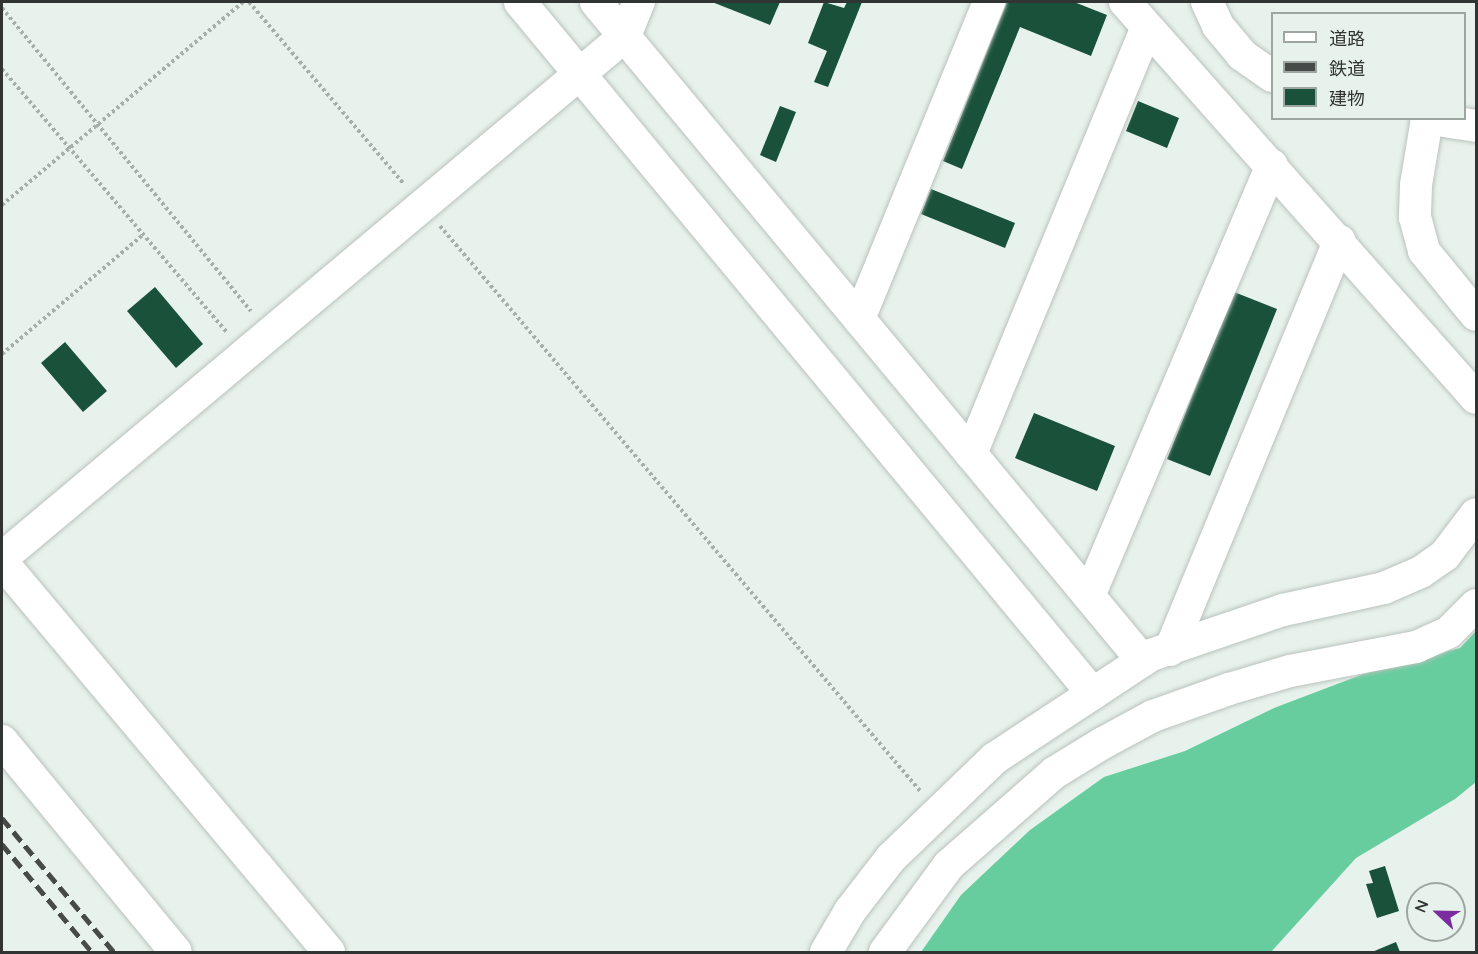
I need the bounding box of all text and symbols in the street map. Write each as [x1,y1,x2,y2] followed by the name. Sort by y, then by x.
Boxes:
[1271,12,1466,120] legend
[1329,27,1365,50] text: 道路
[1329,57,1365,80] text: 鉄道
[1329,87,1365,110] text: 建物
[1406,882,1466,942] north arrow
[1410,897,1433,915] text: N

